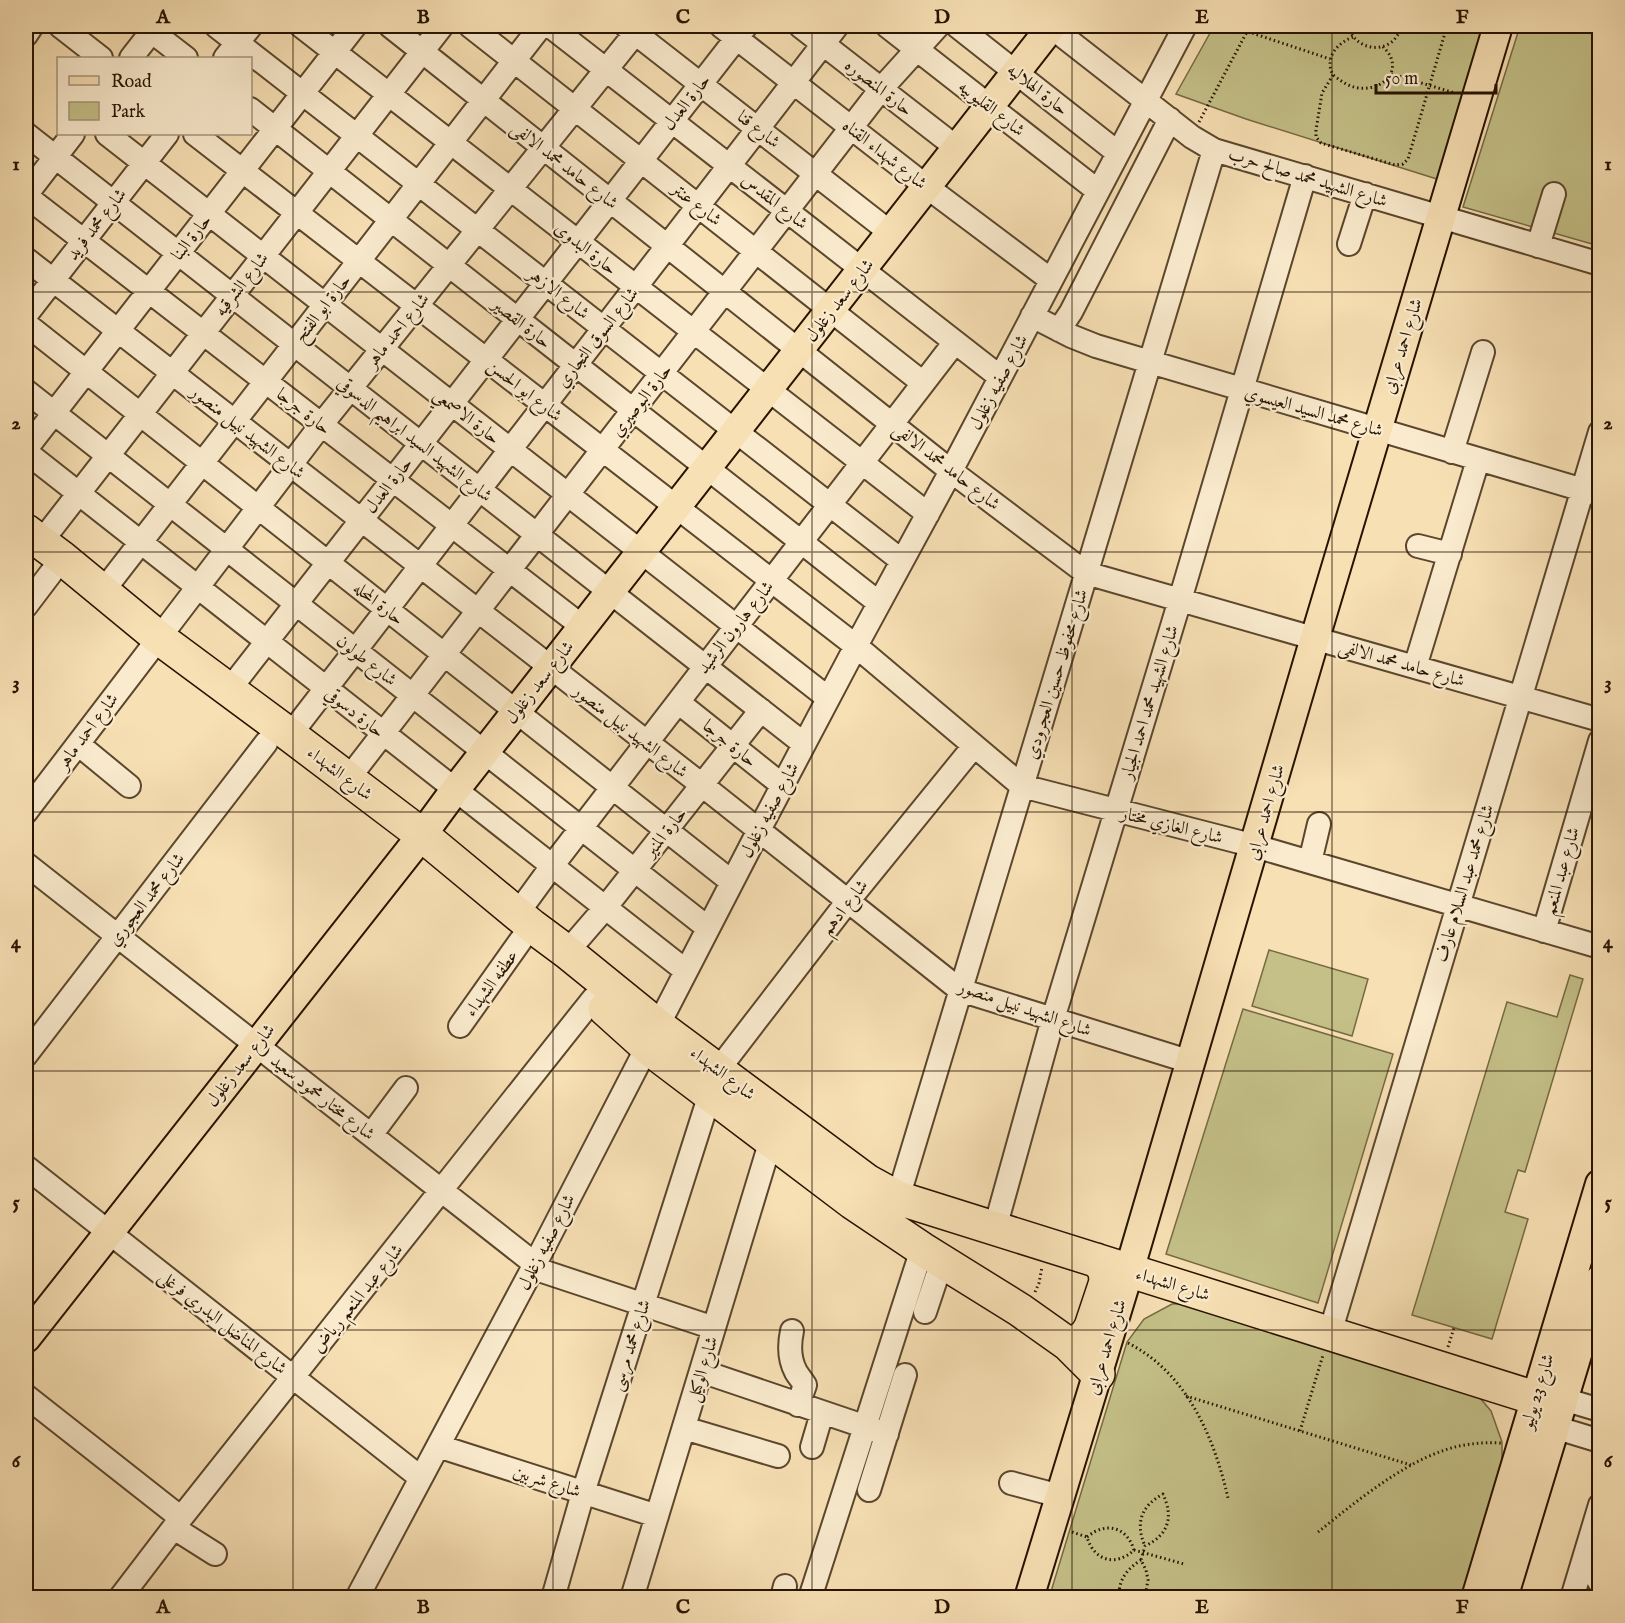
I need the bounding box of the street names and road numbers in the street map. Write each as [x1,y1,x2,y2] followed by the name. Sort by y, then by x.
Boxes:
[839,54,917,122] street label: حارة المنصوره
[1002,59,1072,121] street label: حارة الهلاليه
[658,70,716,136] street label: حارة العدل
[952,76,1029,144] street label: شارع القليوبيه
[730,106,784,156] street label: شارع قنا
[836,115,931,197] street label: شارع شهداء القناه
[505,117,622,217] street label: شارع حامد محمد الالفى
[1224,143,1390,216] street label: شارع الشهيد محمد صالح حرب
[735,169,812,237] street label: شارع المقدس
[663,177,726,234] street label: شارع عنتر
[62,184,134,267] street label: شارع محمد فريد
[167,210,217,266] street label: حارة البنا
[549,217,621,281] street label: حارة البدوى
[210,248,276,323] street label: شارع الشرقيه
[800,255,882,349] street label: شارع سعد زغلول
[520,262,594,327] street label: شارع الازهر
[289,270,359,349] street label: حارة ابو الفتح
[552,283,646,394] street label: شارع السوق التجاري
[360,289,437,376] street label: شارع احمد ماهر
[485,292,556,355] street label: حارة القصير
[1378,296,1431,398] street label: شارع احمد عرابى
[965,331,1036,435] street label: شارع صفيه زغلول
[481,355,566,429] street label: شارع ابو الحسن
[606,360,679,443] street label: حارة البوصيري
[329,372,497,512] street label: شارع الشهيد السيد ابراهيم الدسوقي
[182,380,309,487] street label: شارع الشهيد نبيل منصور
[1241,382,1386,445] street label: شارع محمد السيد العيسوي
[271,384,335,441] street label: حارة جرجا
[425,384,504,454] street label: حارة الاصمعي
[887,418,1004,518] street label: شارع حامد محمد الالفى
[360,453,418,519] street label: حارة العدل
[348,577,408,631] street label: حارة المحله
[693,577,781,680] street label: شارع هارون الرشيد
[1021,587,1096,763] street label: شارع محفوظ حسين العجرودي
[1115,623,1187,785] street label: شارع الشهيد محمد احمد الجيار
[330,630,401,694] street label: شارع طولون
[1335,635,1467,695] street label: شارع حامد محمد الالفى
[500,637,582,731] street label: شارع سعد زغلول
[565,679,692,786] street label: شارع الشهيد نبيل منصور
[318,683,389,745] street label: حارة دسوقي
[51,689,126,778] street label: شارع احمد ماهر
[697,715,761,773] street label: حارة جرجا
[300,742,377,808] street label: شارع الشهداء
[736,759,807,863] street label: شارع صفيه زغلول
[1242,762,1293,864] street label: شارع احمد عرابى
[1116,802,1225,852] street label: شارع الغازي مختار
[1430,802,1503,966] street label: شارع محمد عبد السلام عارف
[638,803,693,864] street label: حارة المنير
[1539,824,1590,920] street label: شارع عبد المنعم
[103,849,192,953] street label: شارع محمد العجوري
[816,875,877,943] street label: شارع ادهم
[460,946,524,1022] street label: عطفه الشهداء
[952,975,1094,1045] street label: شارع الشهيد نبيل منصور
[201,1020,283,1114] street label: شارع سعد زغلول
[683,1042,760,1108] street label: شارع الشهداء
[264,1050,379,1148] street label: شارع مختار محمود سعيد
[513,1191,583,1296] street label: شارع صفيه زغلول
[307,1240,412,1361] street label: شارع عبد المنعم رياض
[1132,1263,1213,1310] street label: شارع الشهداء
[152,1266,291,1382] street label: شارع المناضل البدري فرغلى
[606,1297,659,1395] street label: شارع محمد مرسى
[1082,1297,1135,1399] street label: شارع احمد عرابى
[683,1334,726,1406] street label: شارع الوكيل
[1515,1351,1563,1434] street label: شارع 23 يوليو
[509,1461,583,1506] street label: شارع شربين

